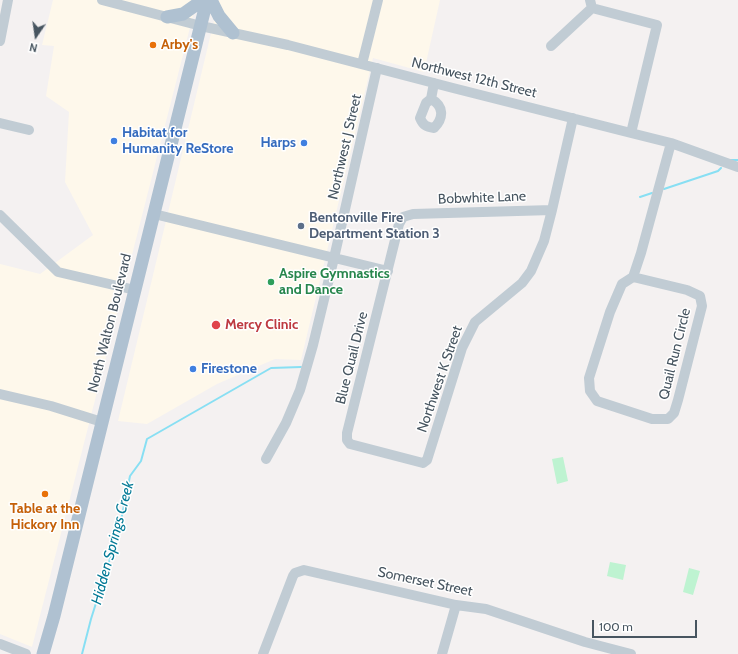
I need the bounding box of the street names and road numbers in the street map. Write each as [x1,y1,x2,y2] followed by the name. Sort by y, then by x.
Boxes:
[410,54,538,102] street label: Northwest 12th Street
[325,93,365,201] street label: Northwest J Street
[438,188,526,208] street label: Bobwhite Lane
[85,252,135,394] street label: North Walton Boulevard
[656,306,694,402] street label: Quail Run Circle
[332,310,372,406] street label: Blue Quail Drive
[414,323,466,435] street label: Northwest K Street
[376,564,474,600] street label: Somerset Street

